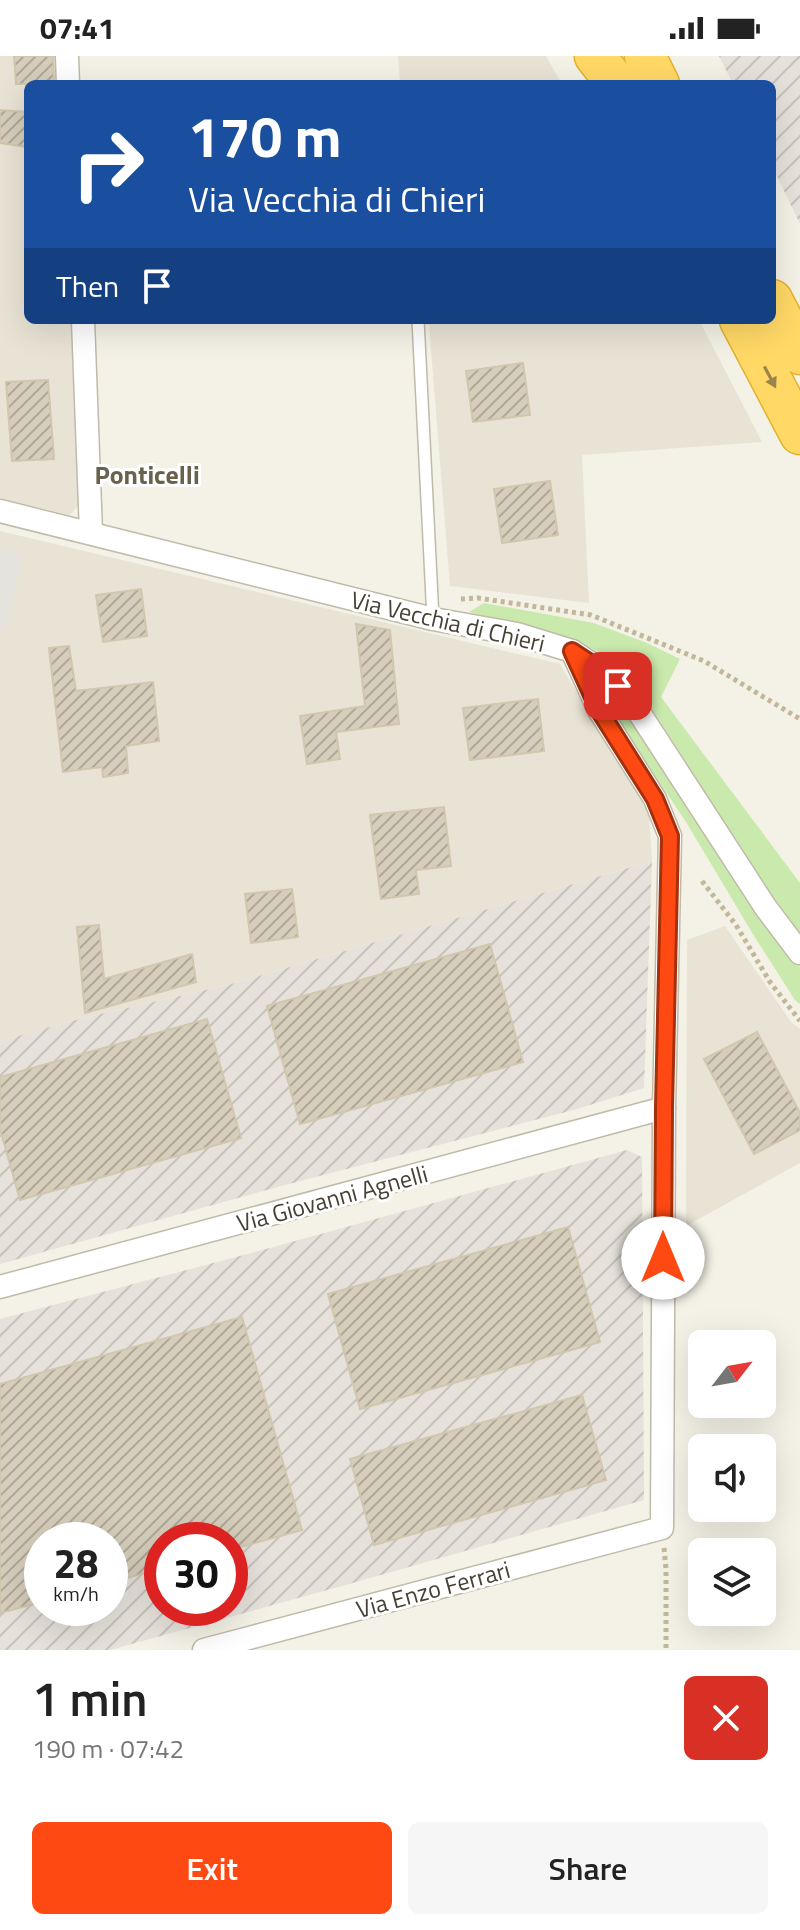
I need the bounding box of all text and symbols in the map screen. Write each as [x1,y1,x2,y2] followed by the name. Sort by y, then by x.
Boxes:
[40,5,115,51] text: 07:41
[188,94,341,179] text: 170 m
[56,112,160,216] icon: right
[188,171,485,226] text: Via Vecchia di Chieri
[56,263,119,309] text: Then
[135,264,179,308] icon: arrive
[764,366,777,389] one-way arrow
[94,455,200,494] district label: Ponticelli
[347,581,549,661] street label: Via Vecchia di Chieri
[584,652,652,720] pin
[596,664,640,708] icon: arrive
[232,1155,432,1241] street label: Via Giovanni Agnelli
[621,1216,705,1300] position arrow
[688,1330,776,1418] north arrow
[688,1330,776,1626] map controls
[688,1434,776,1522] button: sound
[144,1522,248,1626] speed limit sign: 30
[54,1533,98,1594] text: 28
[688,1538,776,1626] button: layers
[352,1551,514,1627] street label: Via Enzo Ferrari
[53,1578,99,1609] text: km/h
[32,1662,147,1735] text: 1 min
[684,1676,768,1760] button: close
[32,1729,184,1768] text: 190 m · 07:42
[32,1822,392,1914] button: Exit
[408,1822,768,1914] button: Share

